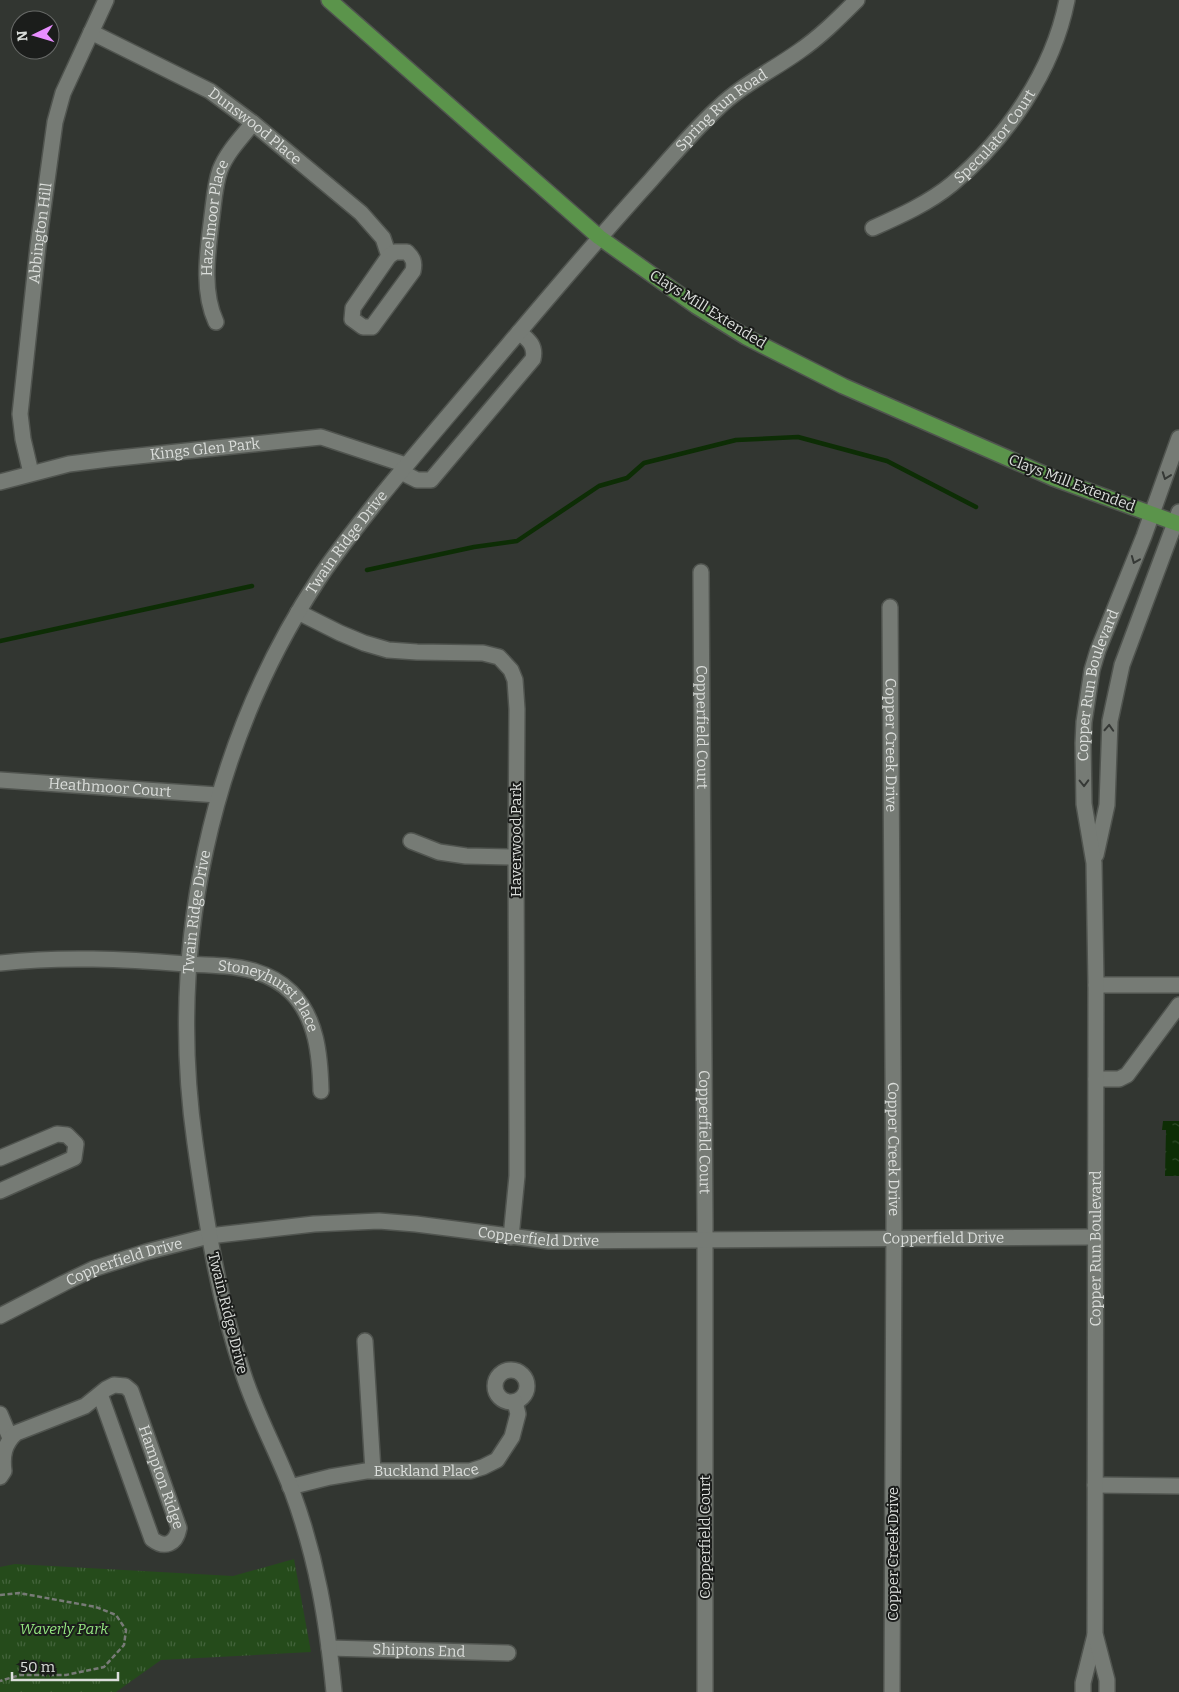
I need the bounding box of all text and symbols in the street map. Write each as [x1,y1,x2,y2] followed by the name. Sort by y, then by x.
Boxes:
[10,10,60,60] north arrow
[14,30,31,42] text: N
[672,65,770,155] street label: Spring Run Road
[205,84,305,169] street label: Dunswood Place
[950,86,1039,187] street label: Speculator Court
[198,156,233,276] street label: Hazelmoor Place
[25,182,56,285] street label: Abbington Hill
[646,266,770,352] street label: Clays Mill Extended
[149,434,261,464] street label: Kings Glen Park
[1006,451,1138,515] street label: Clays Mill Extended
[1162,471,1172,480] one-way arrow
[302,487,391,598] street label: Twain Ridge Drive
[1130,555,1140,563] one-way arrow
[1074,607,1122,761] street label: Copper Run Boulevard
[693,665,711,790] street label: Copperfield Court
[881,678,900,812] street label: Copper Creek Drive
[1104,724,1115,732] one-way arrow
[48,774,172,801] street label: Heathmoor Court
[1079,780,1089,788] one-way arrow
[507,782,525,897] street label: Haverwood Park
[179,848,214,975] street label: Twain Ridge Drive
[217,956,322,1034] street label: Stoneyhurst Place
[695,1070,714,1195] street label: Copperfield Court
[884,1082,903,1216] street label: Copper Creek Drive
[1086,1171,1105,1326] street label: Copper Run Boulevard
[477,1223,599,1250] street label: Copperfield Drive
[882,1229,1004,1248] street label: Copperfield Drive
[63,1234,184,1290] street label: Copperfield Drive
[204,1250,252,1376] street label: Twain Ridge Drive
[135,1423,188,1532] street label: Hampton Ridge
[374,1460,481,1480] street label: Buckland Place
[696,1474,714,1599] street label: Copperfield Court
[884,1487,902,1621] street label: Copper Creek Drive
[20,1620,109,1638] park label: Waverly Park
[372,1640,466,1661] street label: Shiptons End
[12,1650,119,1682] scale bar
[20,1658,56,1676] text: 50 m

